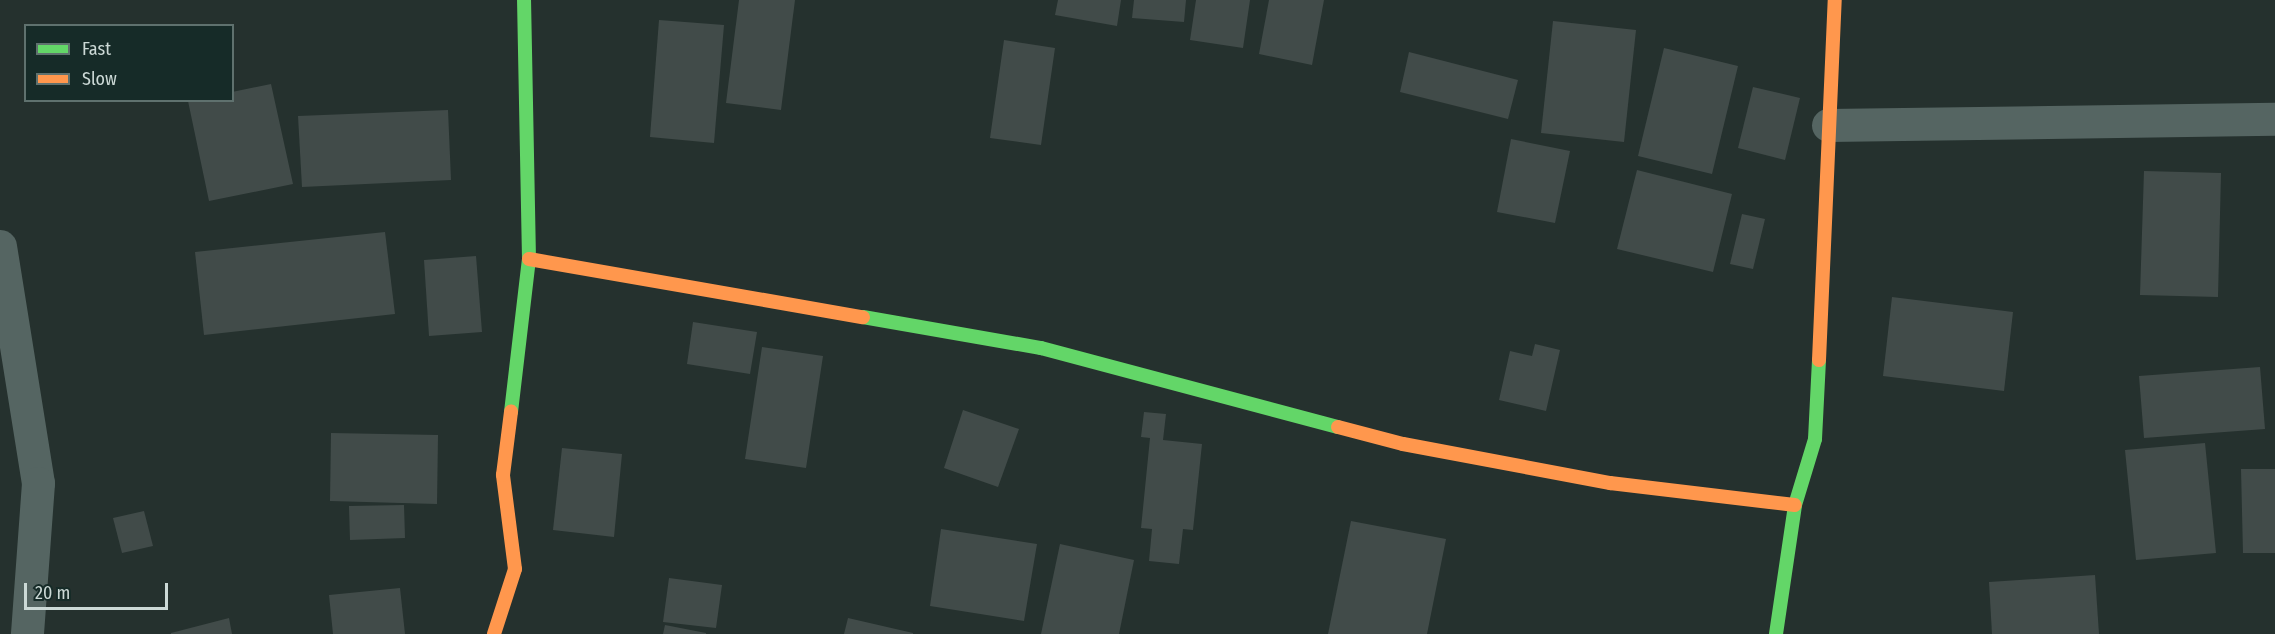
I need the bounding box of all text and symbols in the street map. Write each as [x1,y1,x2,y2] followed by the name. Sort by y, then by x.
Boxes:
[24,24,234,102] legend
[82,38,111,60] text: Fast
[82,68,117,90] text: Slow
[27,571,171,609] scale bar
[35,582,70,604] text: 20 m

